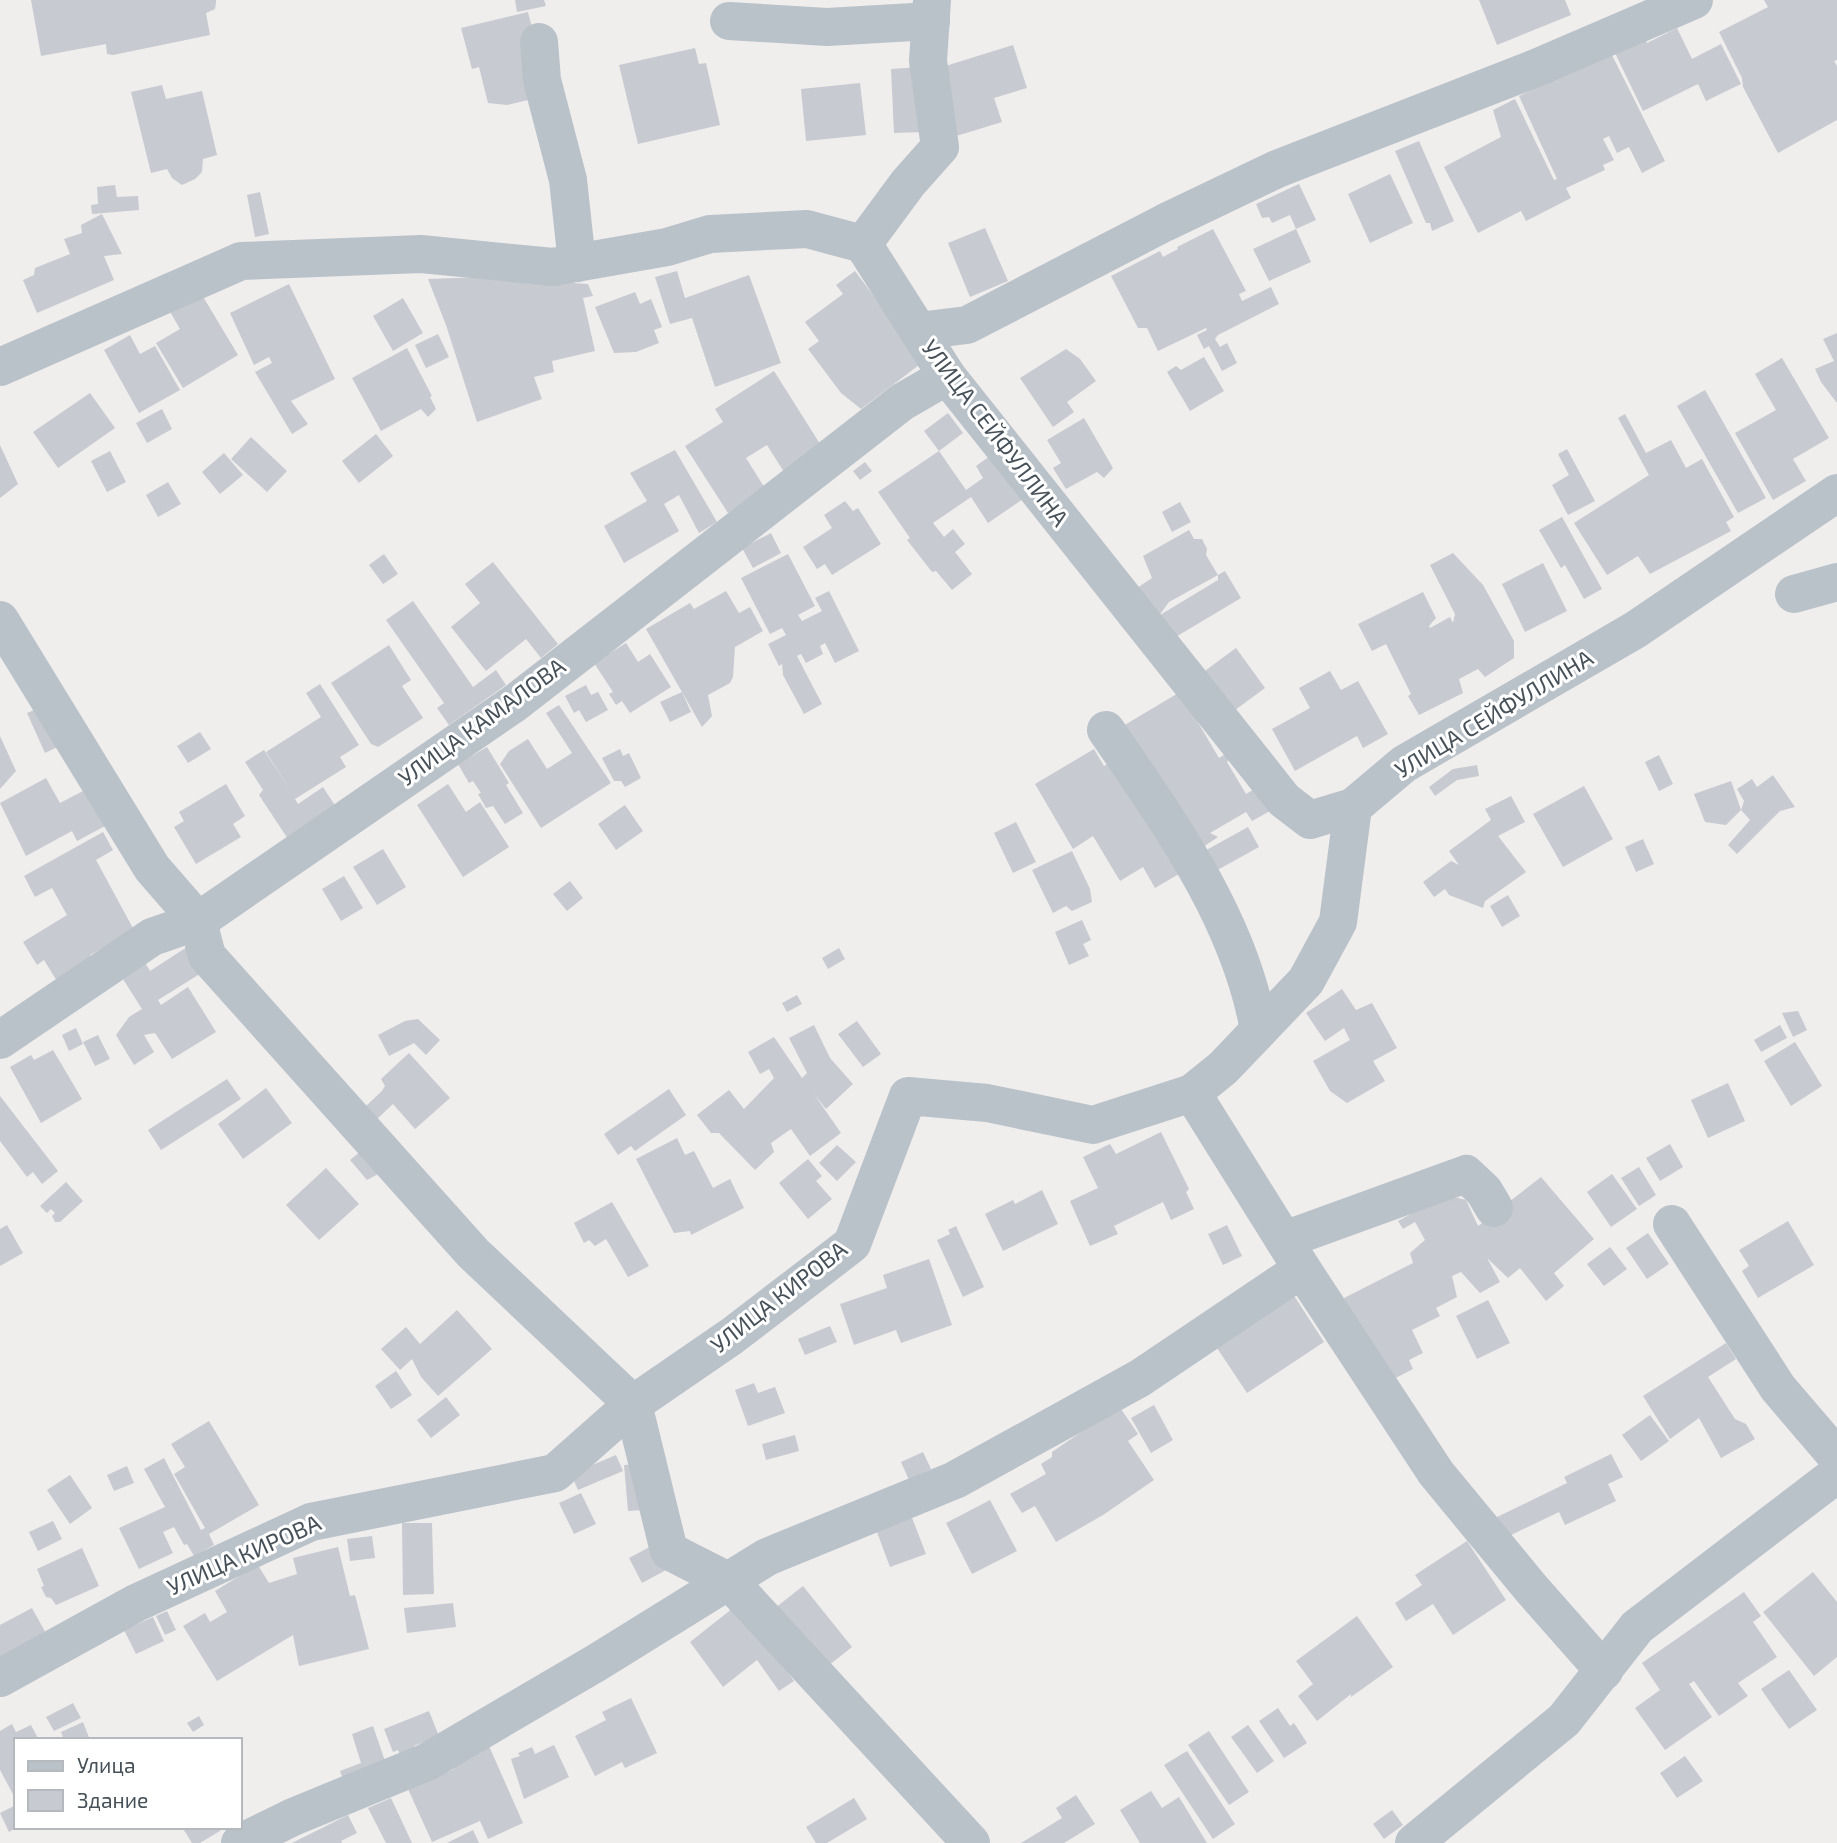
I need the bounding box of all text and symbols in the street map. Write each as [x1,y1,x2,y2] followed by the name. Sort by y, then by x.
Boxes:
[917,334,1075,532] street label: УЛИЦА СЕЙФУЛЛИНА
[1389,643,1598,783] street label: УЛИЦА СЕЙФУЛЛИНА
[392,651,571,791] street label: УЛИЦА КАМАЛОВА
[705,1234,853,1358] street label: УЛИЦА КИРОВА
[162,1507,325,1600] street label: УЛИЦА КИРОВА
[14,1738,242,1829] legend
[77,1752,136,1777] text: Улица
[77,1787,148,1812] text: Здание

